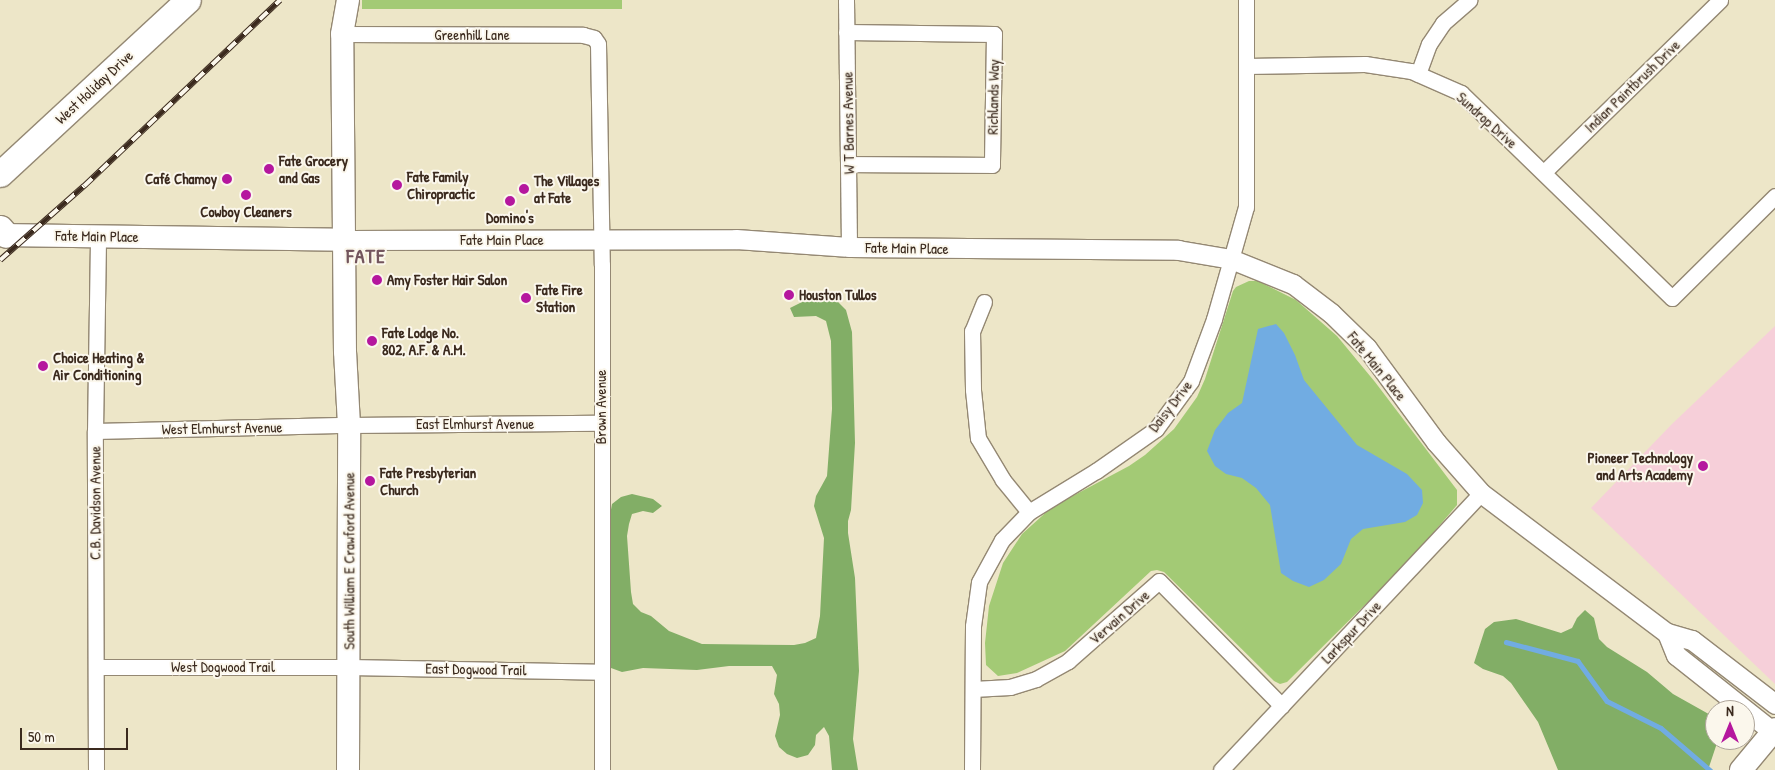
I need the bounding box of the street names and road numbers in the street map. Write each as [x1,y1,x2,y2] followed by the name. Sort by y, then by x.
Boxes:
[434,26,510,44] street label: Greenhill Lane
[1581,36,1683,136] street label: Indian Paintbrush Drive
[51,46,137,128] street label: West Holiday Drive
[983,59,1003,135] street label: Richlands Way
[838,72,858,174] street label: W T Barnes Avenue
[1453,88,1521,152] street label: Sundrop Drive
[55,226,139,246] street label: Fate Main Place
[460,231,544,249] street label: Fate Main Place
[865,238,949,258] street label: Fate Main Place
[1344,328,1410,404] street label: Fate Main Place
[592,370,610,444] street label: Brown Avenue
[1144,377,1196,435] street label: Daisy Drive
[416,415,534,433] street label: East Elmhurst Avenue
[161,418,283,438] street label: West Elmhurst Avenue
[86,446,104,560] street label: C.B. Davidson Avenue
[340,472,358,650] street label: South William E Crawford Avenue
[1085,586,1153,648] street label: Vervain Drive
[1317,597,1385,667] street label: Larkspur Drive
[171,658,275,676] street label: West Dogwood Trail
[425,659,527,679] street label: East Dogwood Trail

